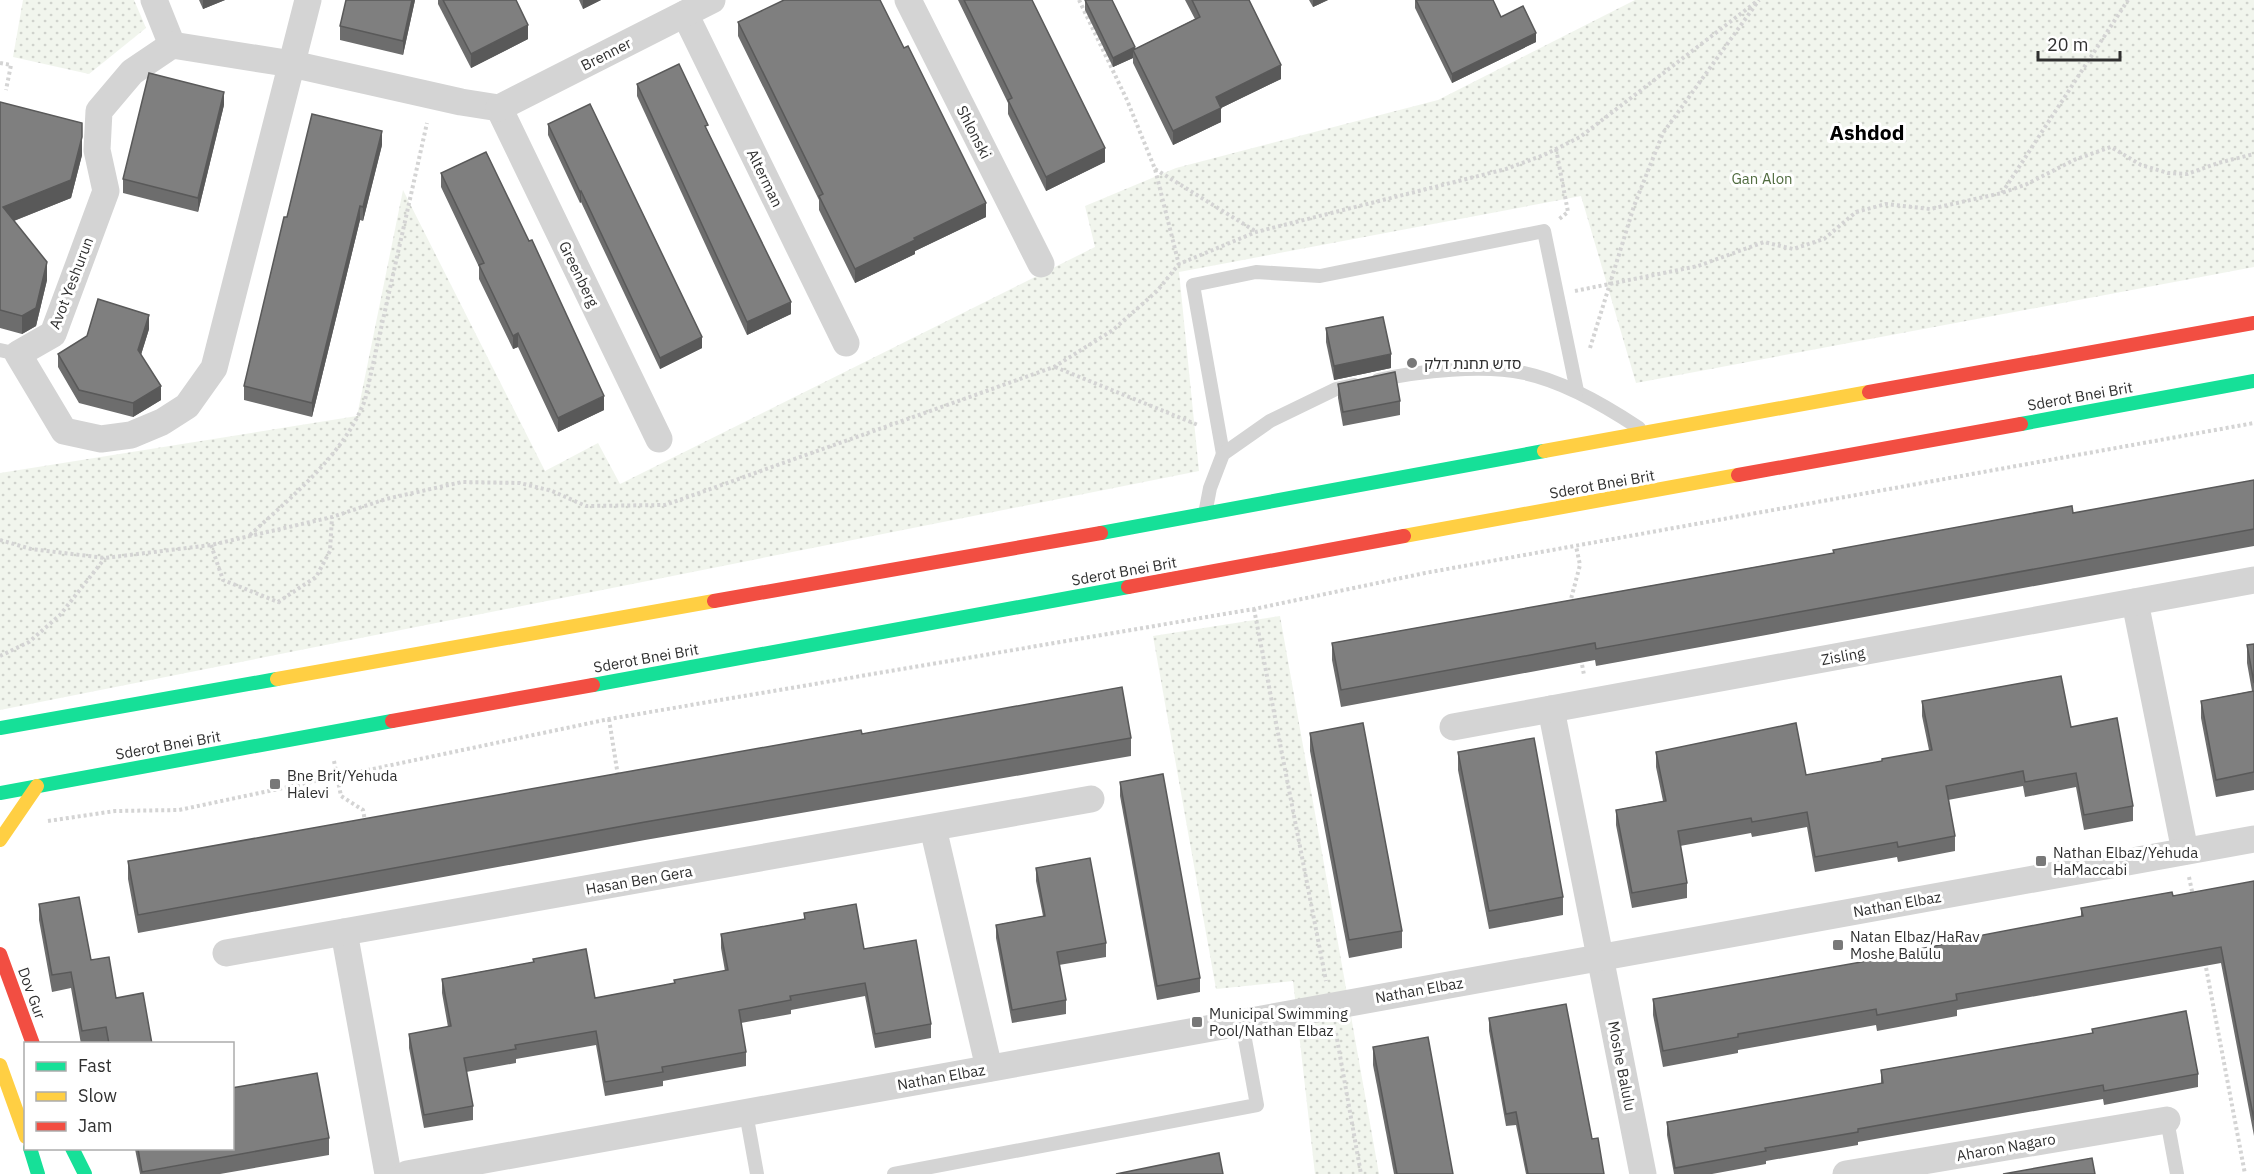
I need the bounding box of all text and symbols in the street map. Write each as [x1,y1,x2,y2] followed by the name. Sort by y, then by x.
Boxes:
[2038,24,2120,62] scale bar
[578,33,635,75] street label: Brenner
[2047,33,2089,56] text: 20 m
[953,102,995,162] street label: Shlonski
[1830,118,1904,146] district label: Ashdod
[743,146,787,210] street label: Alterman
[1731,169,1793,188] park label: Gan Alon
[45,234,97,332] street label: Avot Yeshurun
[555,238,603,310] street label: Greenberg
[1424,354,1521,373] place label: סדש תחנת דלק
[1405,356,1419,370] marker: סדש תחנת דלק
[2026,377,2134,415] street label: Sderot Bnei Brit
[1548,465,1656,503] street label: Sderot Bnei Brit
[1070,552,1178,590] street label: Sderot Bnei Brit
[592,639,700,677] street label: Sderot Bnei Brit
[1820,643,1866,669] street label: Zisling
[114,726,222,764] street label: Sderot Bnei Brit
[287,766,398,802] place label: Bne Brit/Yehuda Halevi
[268,777,282,791] marker: Bne Brit/Yehuda Halevi
[2053,843,2198,879] place label: Nathan Elbaz/Yehuda HaMaccabi
[2034,854,2048,868] marker: Nathan Elbaz/Yehuda HaMaccabi
[584,861,694,899] street label: Hasan Ben Gera
[1852,887,1942,921] street label: Nathan Elbaz
[1850,927,1980,963] place label: Natan Elbaz/HaRav Moshe Balulu
[1831,938,1845,952] marker: Natan Elbaz/HaRav Moshe Balulu
[14,965,50,1022] street label: Dov Gur
[1374,973,1464,1007] street label: Nathan Elbaz
[1209,1004,1348,1040] place label: Municipal Swimming Pool/Nathan Elbaz
[1190,1015,1204,1029] marker: Municipal Swimming Pool/Nathan Elbaz
[1604,1019,1640,1113] street label: Moshe Balulu
[24,1042,234,1150] legend
[78,1054,112,1077] text: Fast
[896,1060,986,1094] street label: Nathan Elbaz
[78,1084,117,1107] text: Slow
[78,1114,113,1137] text: Jam
[1955,1129,2057,1165] street label: Aharon Nagaro

